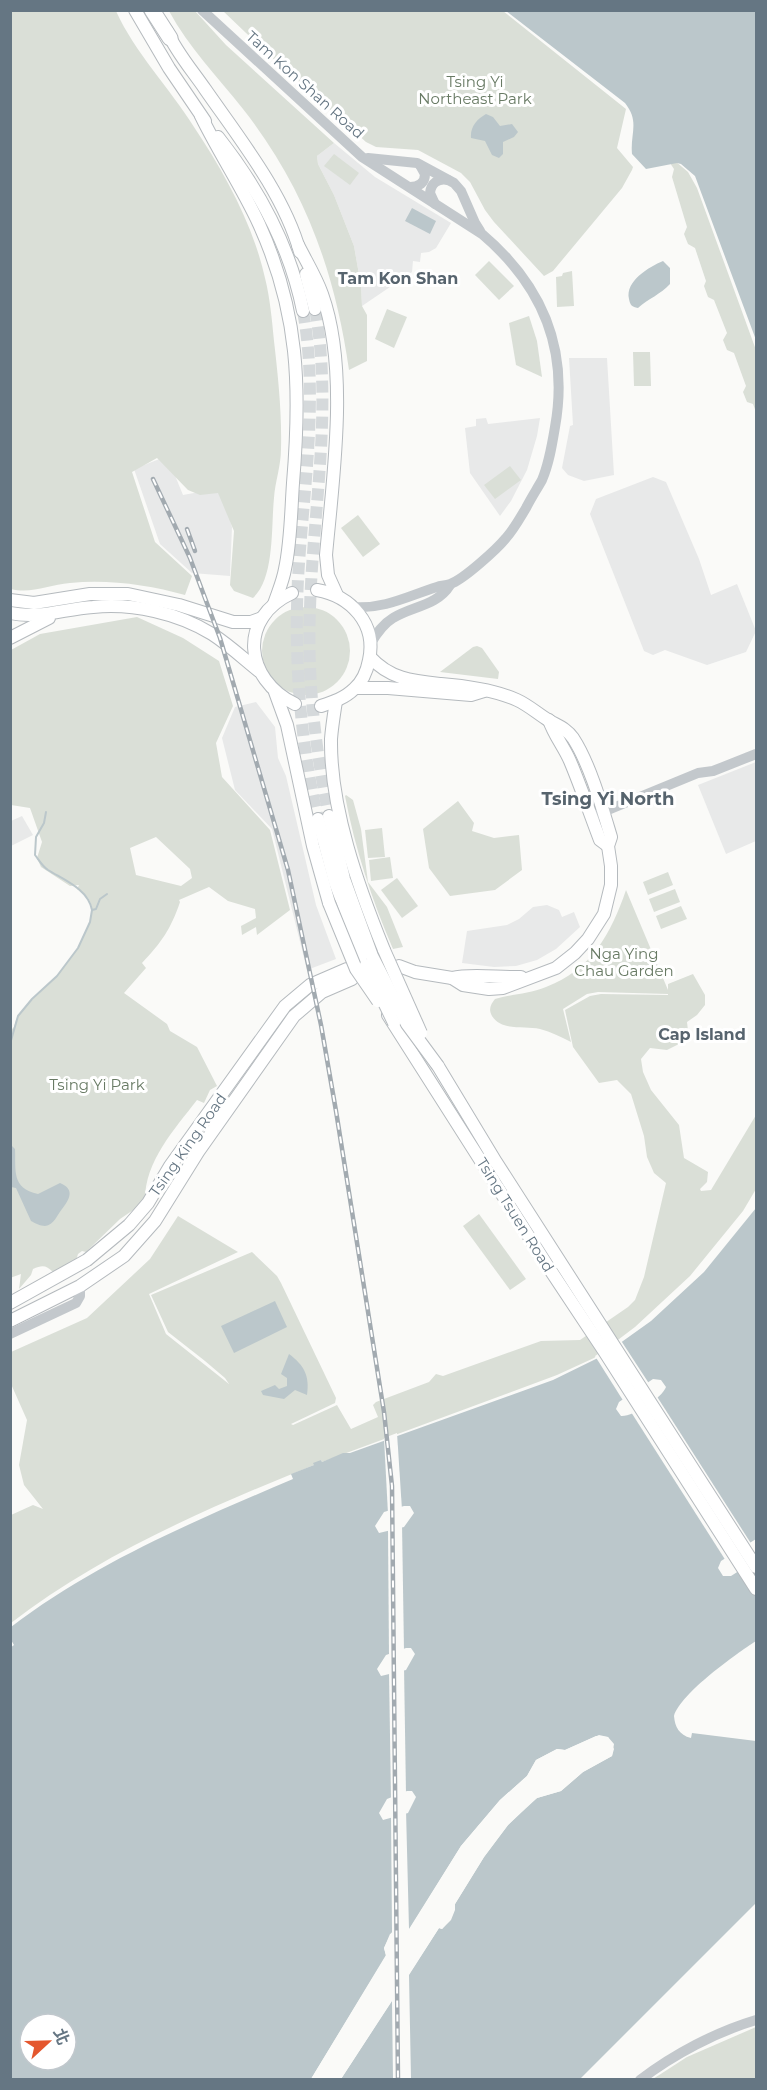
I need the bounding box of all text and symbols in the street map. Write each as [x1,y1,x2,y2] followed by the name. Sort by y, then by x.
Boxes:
[242,27,368,143] street label: Tam Kon Shan Road
[418,72,532,108] park label: Tsing Yi Northeast Park
[338,269,458,288] district label: Tam Kon Shan
[542,788,674,810] district label: Tsing Yi North
[574,944,674,980] park label: Nga Ying Chau Garden
[658,1025,746,1044] district label: Cap Island
[49,1075,145,1094] park label: Tsing Yi Park
[145,1089,230,1200] street label: Tsing King Road
[473,1154,558,1276] street label: Tsing Tsuen Road
[18,2012,78,2072] north arrow
[50,2026,73,2048] text: 北

